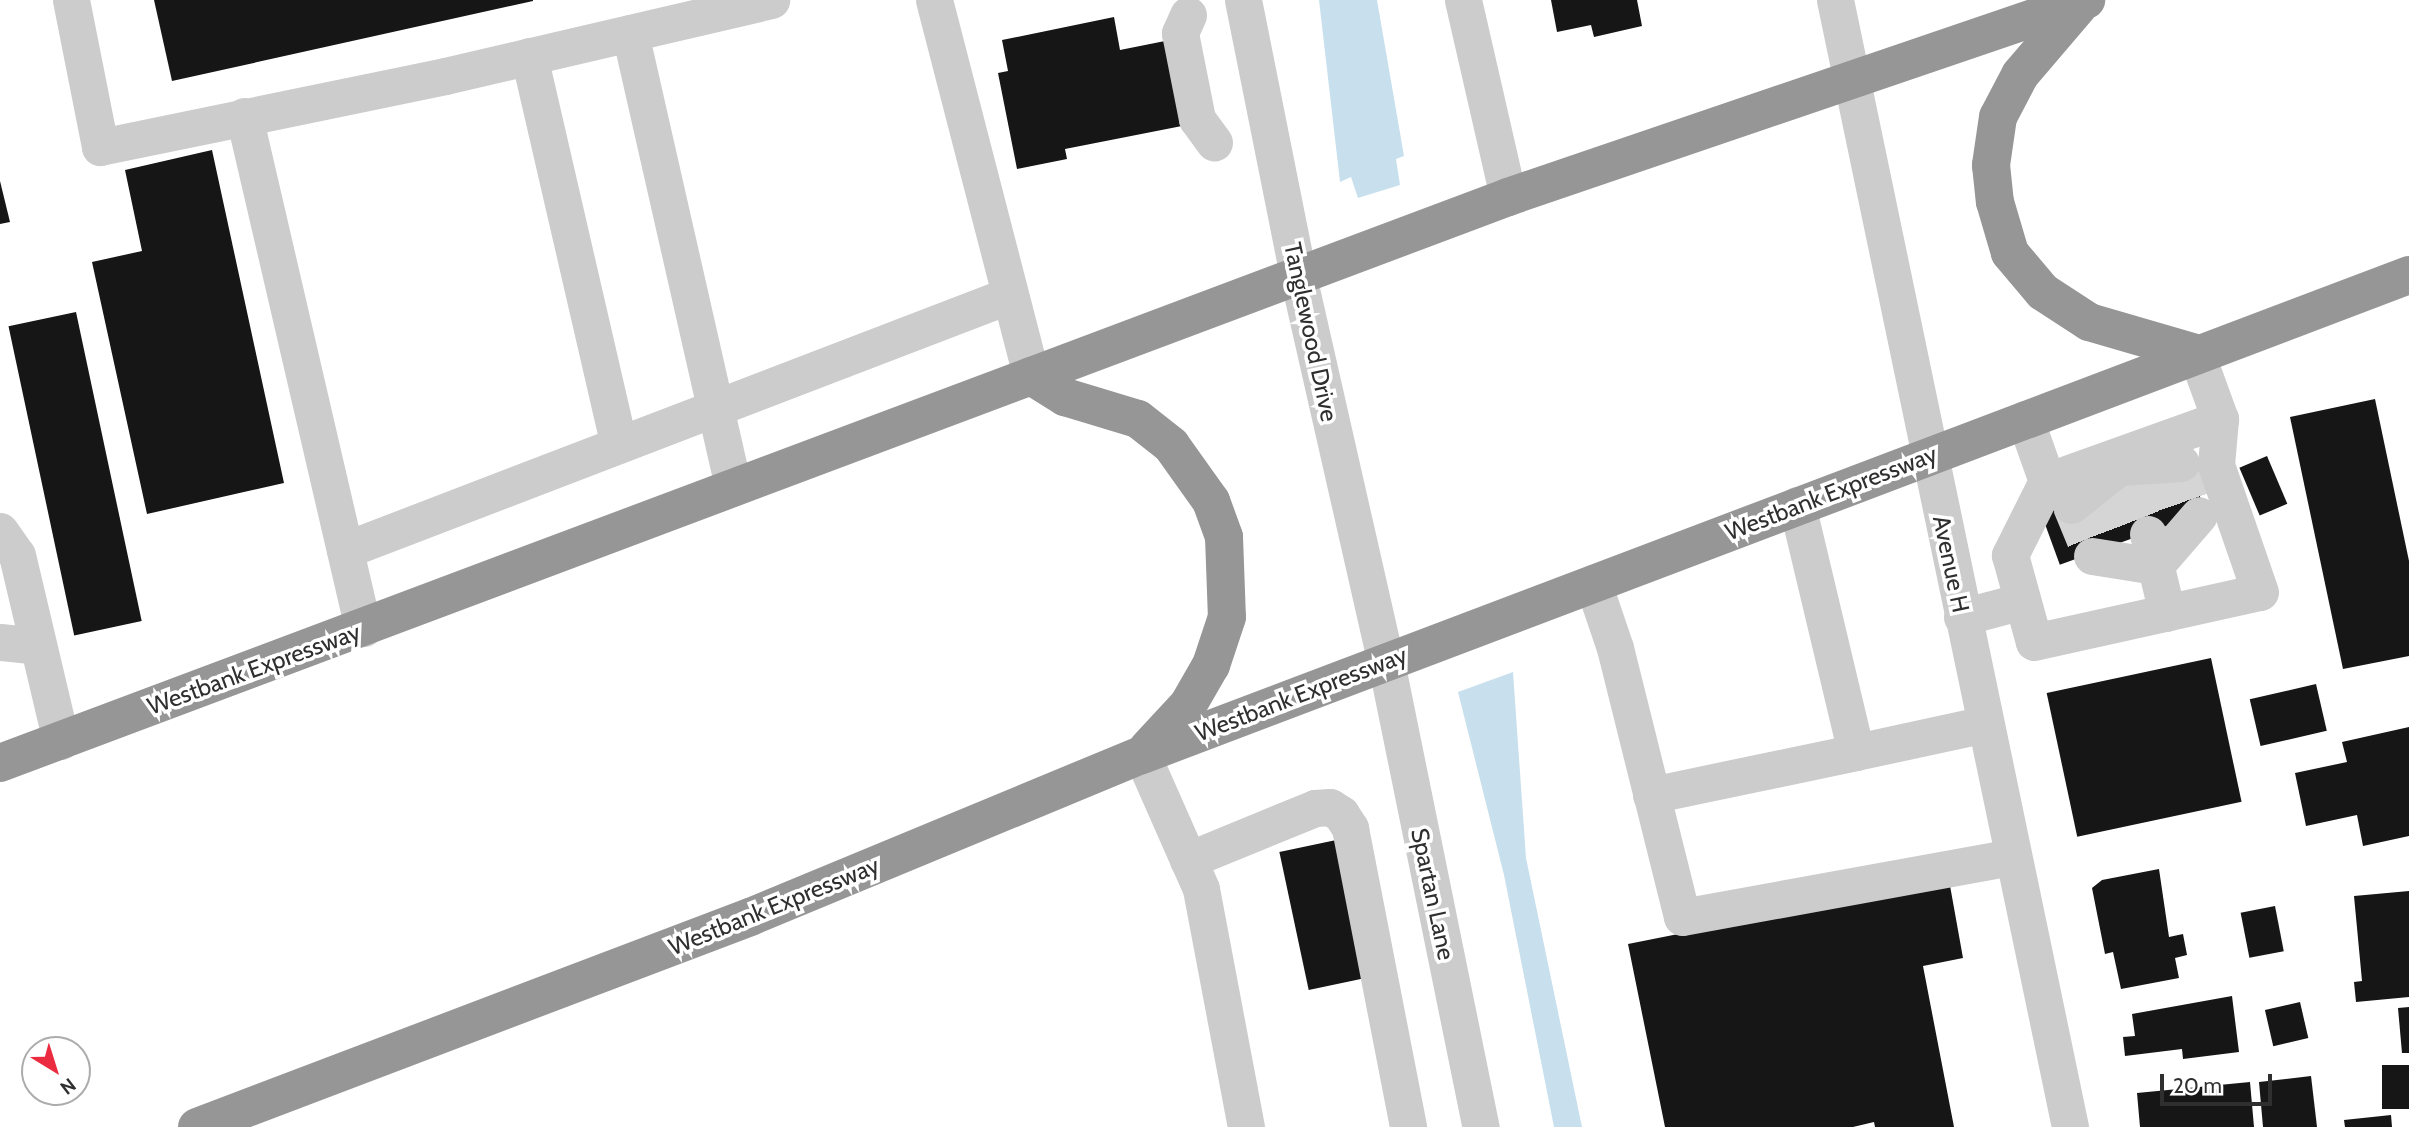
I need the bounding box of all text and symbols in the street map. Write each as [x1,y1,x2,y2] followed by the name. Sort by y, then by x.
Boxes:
[1278,240,1344,424] street label: Tanglewood Drive
[1721,439,1941,547] street label: Westbank Expressway
[1927,513,1975,615] street label: Avenue H
[144,617,364,721] street label: Westbank Expressway
[1191,640,1411,748] street label: Westbank Expressway
[1405,825,1461,963] street label: Spartan Lane
[665,851,883,961] street label: Westbank Expressway
[21,1036,91,1106] north arrow
[2164,1060,2276,1104] scale bar
[56,1073,80,1100] text: N
[2173,1073,2222,1098] text: 20 m

